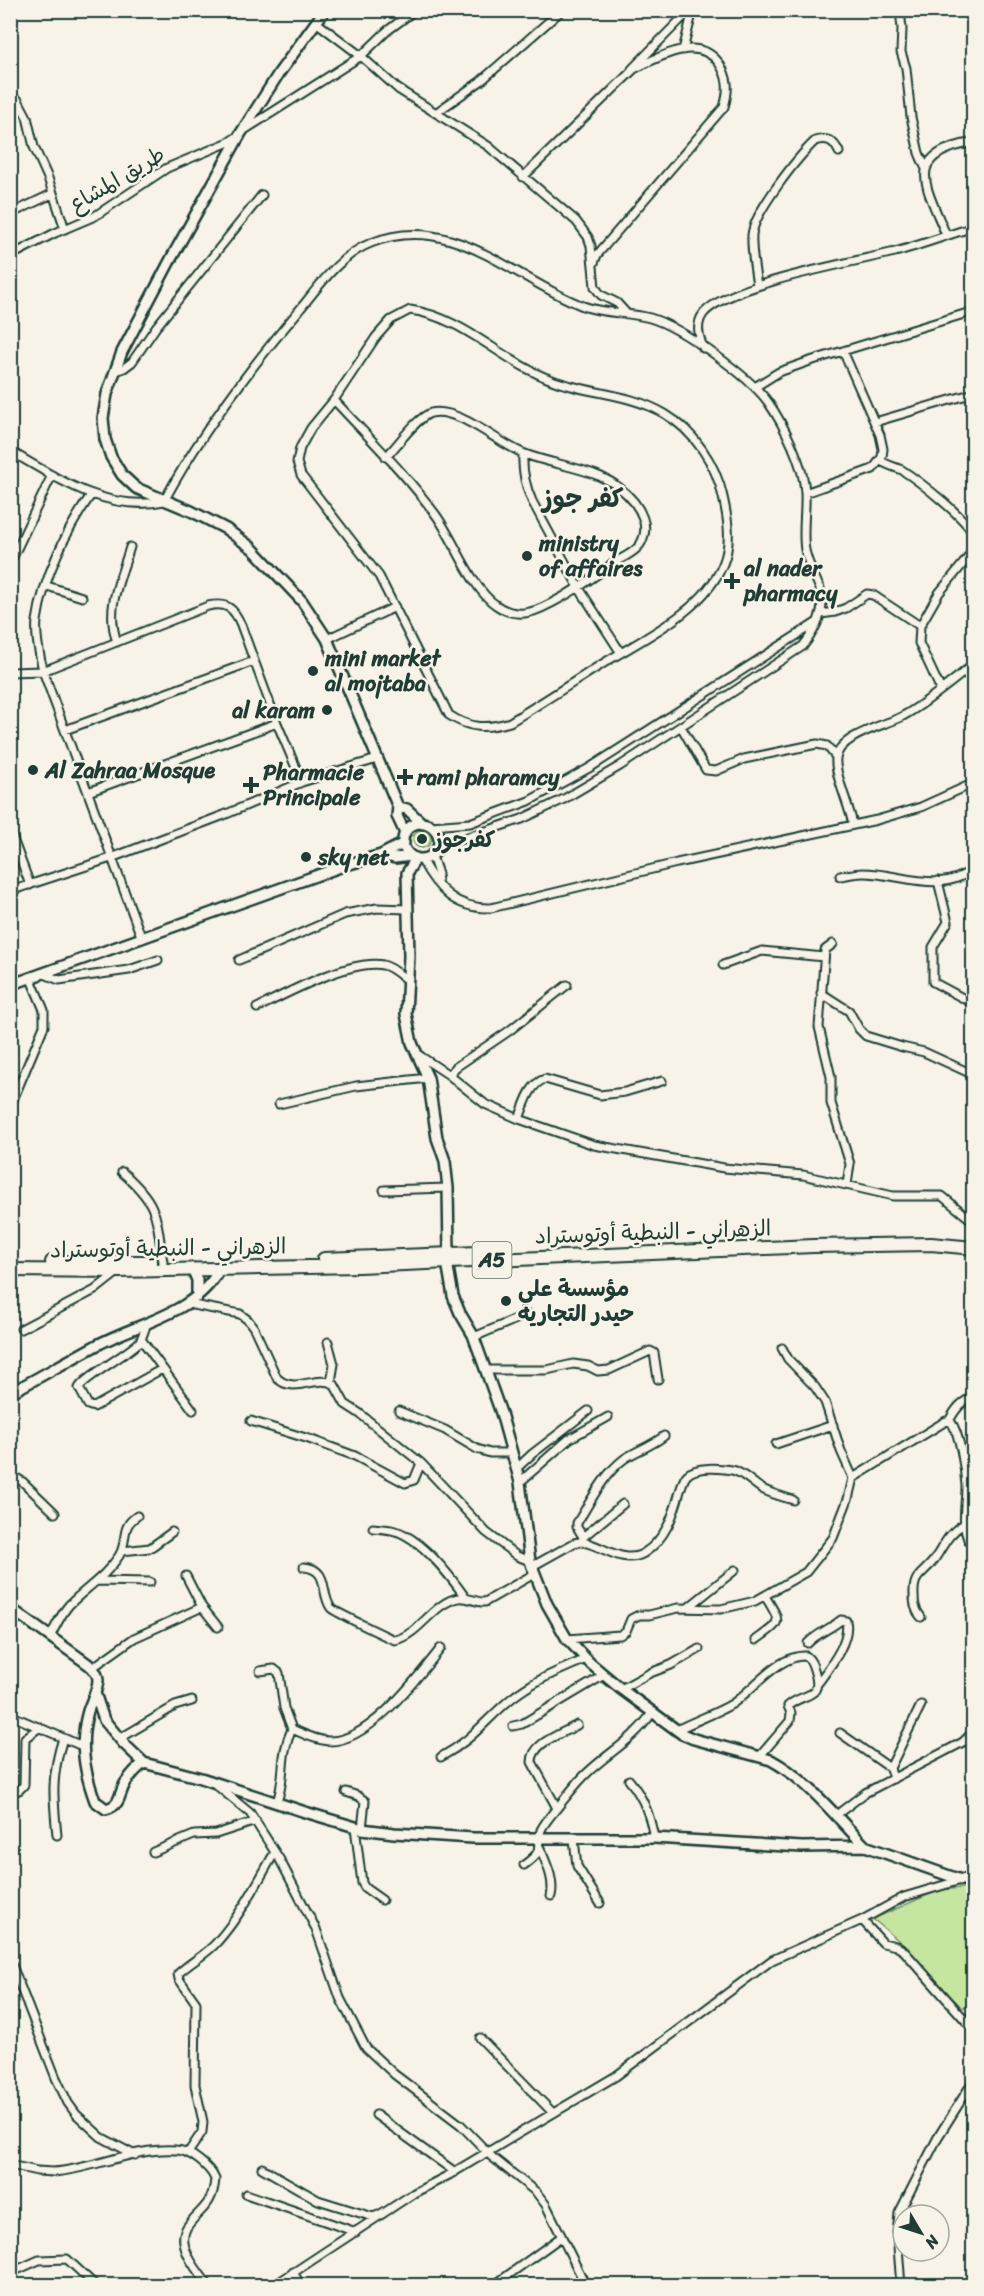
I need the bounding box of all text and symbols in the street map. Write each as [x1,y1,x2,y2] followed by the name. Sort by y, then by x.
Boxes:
[61,135,173,223] street label: طريق المشاع
[540,475,624,521] district label: كفر جوز
[538,524,644,588] place label: ministry of affaires
[520,549,534,563] marker: ministry of affaires
[742,549,838,613] place label: al nader pharmacy
[725,574,739,588] marker: al nader pharmacy
[324,639,442,703] place label: mini market al mojtaba
[306,664,320,678] marker: mini market al mojtaba
[231,691,315,730] place label: al karam
[320,703,334,717] marker: al karam
[44,751,216,790] place label: Al Zahraa Mosque
[263,753,365,817] place label: Pharmacie Principale
[416,758,560,797] place label: rami pharamcy
[26,763,40,777] marker: Al Zahraa Mosque
[398,770,412,784] marker: rami pharamcy
[244,778,258,792] marker: Pharmacie Principale
[432,820,495,859] place label: كفرجوز
[415,832,429,846] marker: كفرجوز
[317,838,390,877] place label: sky net
[299,850,313,864] marker: sky net
[534,1208,772,1256] street label: الزهراني - النبطية أوتوستراد
[49,1226,287,1270] street label: الزهراني - النبطية أوتوستراد
[472,1242,512,1278] road number: A5
[518,1269,634,1333] place label: مؤسسة علي حيدر التجاريه
[499,1294,513,1308] marker: مؤسسة علي حيدر التجاريه
[891,2203,951,2263] north arrow
[917,2228,948,2256] text: N

